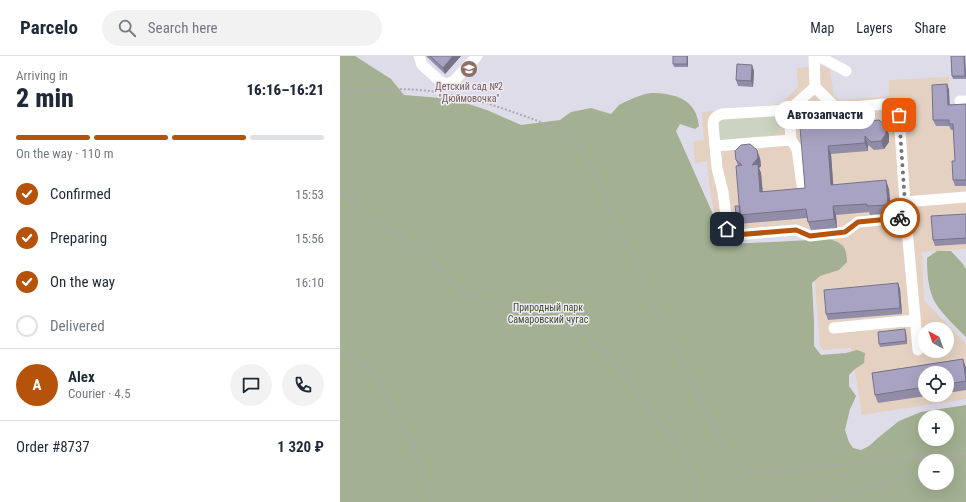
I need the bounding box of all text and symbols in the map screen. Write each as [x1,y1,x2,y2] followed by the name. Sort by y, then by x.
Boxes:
[102,10,382,46] search box
[20,16,78,39] text: Parcelo
[116,17,138,39] icon: search
[148,19,218,37] text: Search here
[810,20,834,36] text: Map
[856,20,893,36] text: Layers
[915,20,946,36] text: Share
[459,59,479,79] school or university icon: Детский сад №2 "Дюймовочка"
[16,68,68,83] text: Arriving in
[246,81,324,99] text: 16:16–16:21
[435,81,503,104] place label: Детский сад №2 "Дюймовочка"
[16,83,74,113] text: 2 min
[882,98,916,132] pin
[775,101,875,129] callout: Автозапчасти
[888,104,910,126] icon: bag
[787,107,863,122] text: Автозапчасти
[16,146,113,161] text: On the way · 110 m
[16,183,38,205] icon: check
[50,185,111,203] text: Confirmed
[295,187,324,202] text: 15:53
[880,198,920,238] courier
[889,207,911,229] icon: bike
[710,212,744,246] pin
[716,218,738,240] icon: home
[16,227,38,249] icon: check
[50,229,107,247] text: Preparing
[295,231,324,246] text: 15:56
[16,271,38,293] icon: check
[50,273,115,291] text: On the way
[295,275,324,290] text: 16:10
[508,302,589,325] park label: Природный парк Самаровский чугас
[50,317,105,335] text: Delivered
[918,322,954,358] north arrow
[918,322,954,490] map controls
[230,364,272,406] button: chat
[282,364,324,406] button: phone
[918,366,954,402] button: locate
[68,368,95,386] text: Alex
[33,376,41,394] text: A
[68,386,131,401] text: Courier · 4.5
[918,410,954,446] button: +
[16,438,90,456] text: Order #8737
[277,438,324,456] text: 1 320 ₽
[918,454,954,490] button: −

